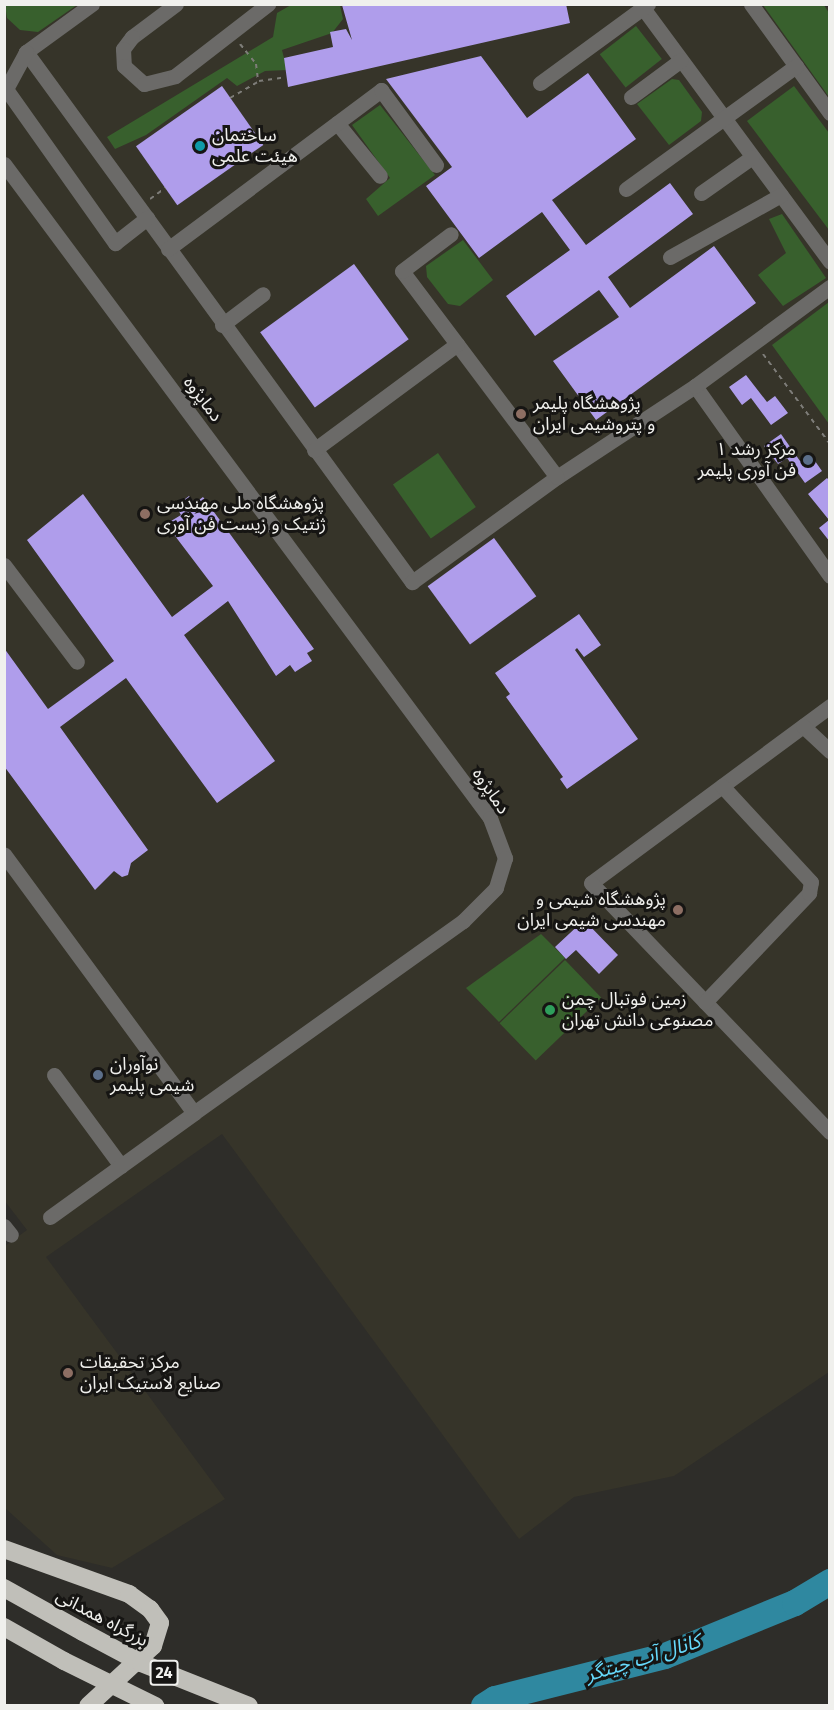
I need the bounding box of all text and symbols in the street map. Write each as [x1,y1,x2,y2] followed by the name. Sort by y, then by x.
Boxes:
[212,125,298,168] place label: ساختمان هیئت علمی
[193,139,207,153] marker: ساختمان هیئت علمی
[179,372,227,426] street label: دماپژوه
[533,393,655,436] place label: پژوهشگاه پلیمر و پتروشیمی ایران
[514,407,528,421] marker: پژوهشگاه پلیمر و پتروشیمی ایران
[698,439,796,482] place label: ۱ مرکز رشد فن آوری پلیمر
[801,453,815,467] marker: ۱ مرکز رشد فن آوری پلیمر
[157,493,326,536] place label: پژوهشگاه ملی مهندسی ژنتیک و زیست فن آوری
[138,507,152,521] marker: پژوهشگاه ملی مهندسی ژنتیک و زیست فن آوری
[468,764,514,818] street label: دماپژوه
[517,889,666,932] place label: پژوهشگاه شیمی و مهندسی شیمی ایران
[671,903,685,917] marker: پژوهشگاه شیمی و مهندسی شیمی ایران
[562,989,713,1032] place label: زمین فوتبال چمن مصنوعی دانش تهران
[543,1003,557,1017] marker: زمین فوتبال چمن مصنوعی دانش تهران
[110,1054,194,1096] place label: نوآوران شیمی پلیمر
[91,1068,105,1082] marker: نوآوران شیمی پلیمر
[80,1352,221,1394] place label: مرکز تحقیقات صنایع لاستیک ایران
[61,1366,75,1380] marker: مرکز تحقیقات صنایع لاستیک ایران
[52,1585,152,1651] street label: بزرگراه همدانی
[583,1629,703,1687] water label: کانال آب چیتگر
[149,1660,179,1686] road number: 24

